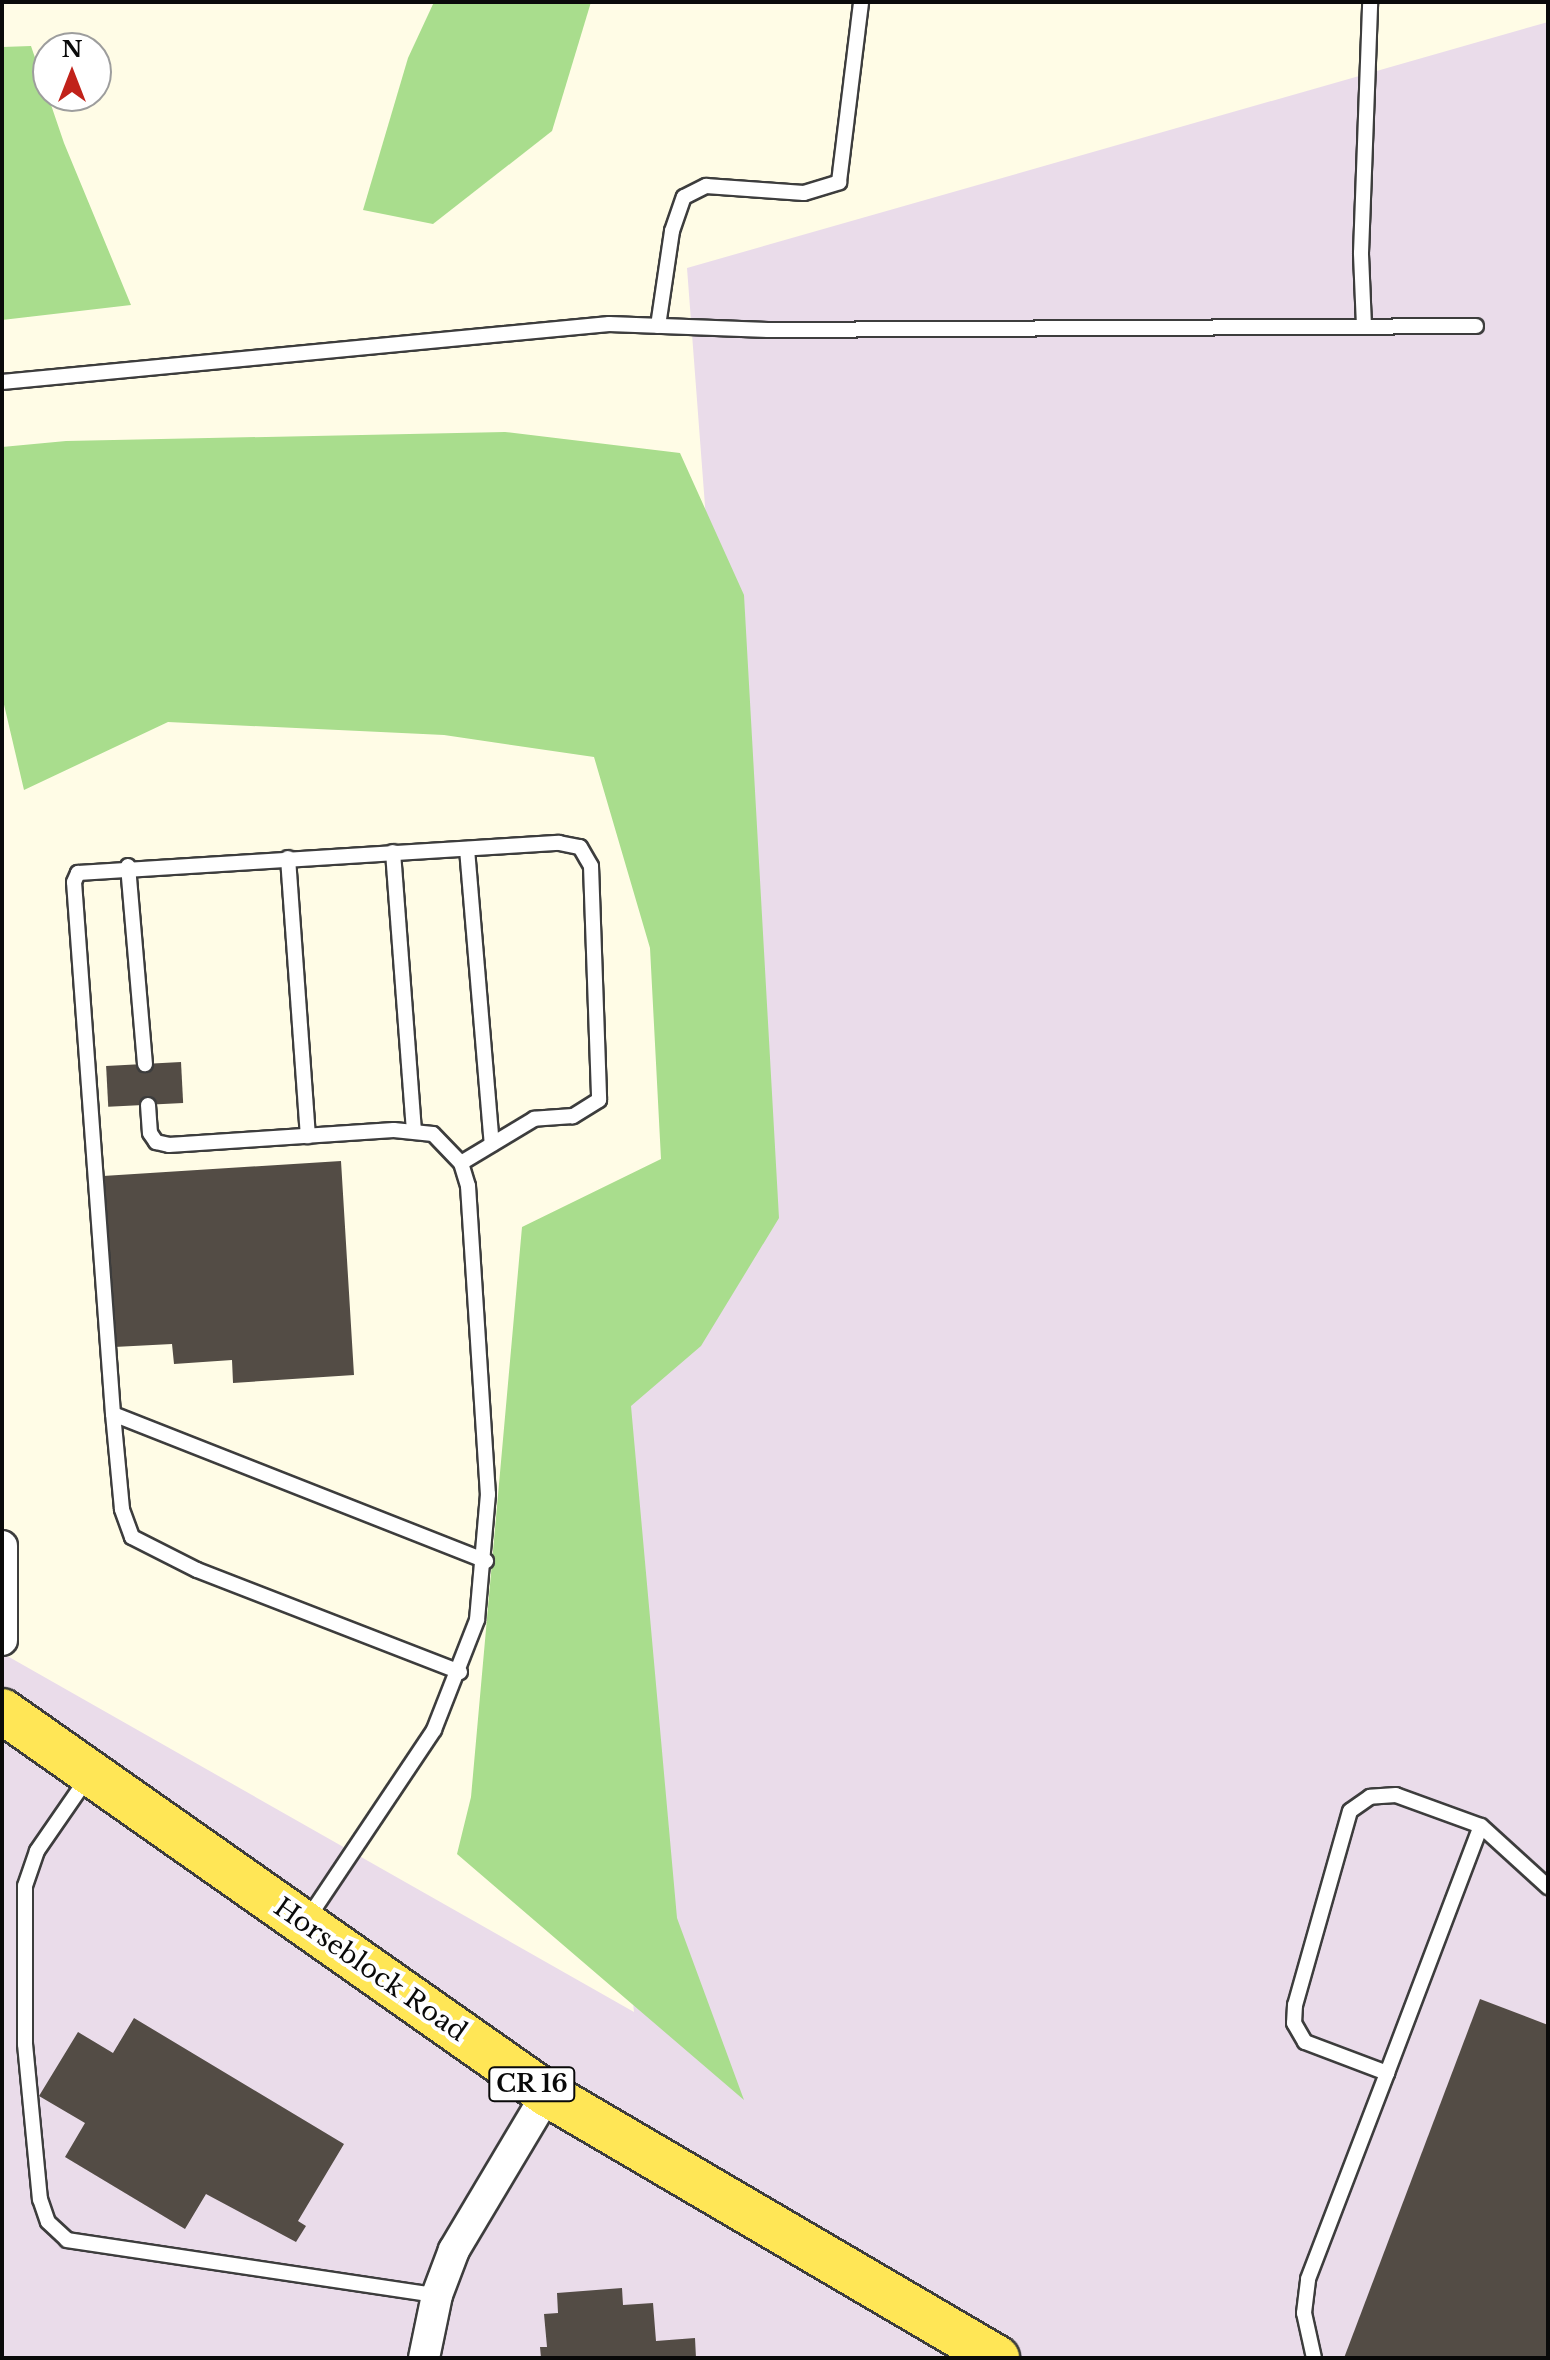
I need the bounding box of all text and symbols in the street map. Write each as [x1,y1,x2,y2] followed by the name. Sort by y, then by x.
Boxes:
[32,32,112,112] north arrow
[62,36,82,63] text: N
[267,1892,473,2048] street label: Horseblock Road
[486,2064,578,2104] road number: CR 16

